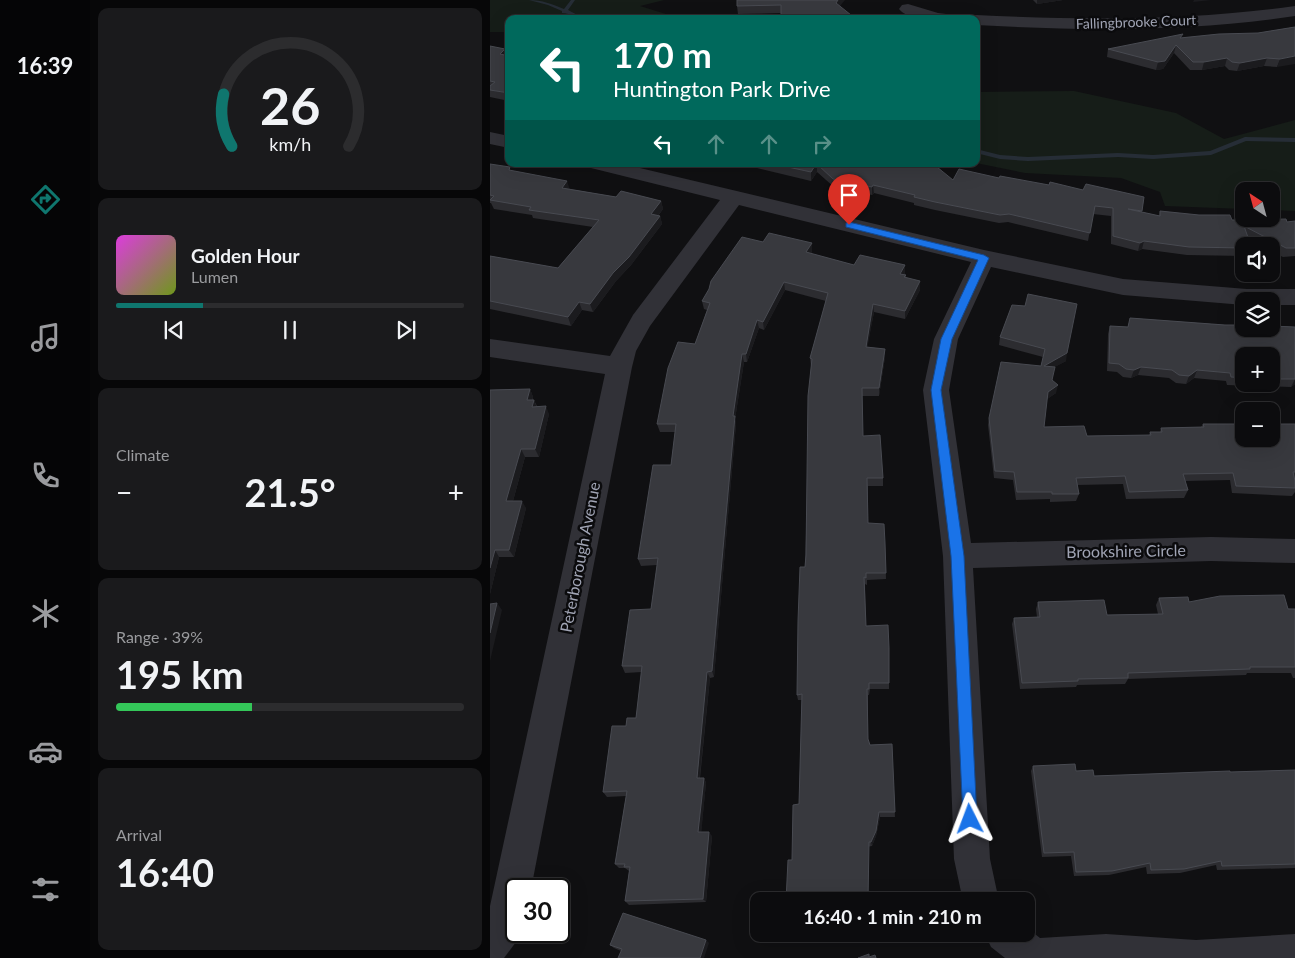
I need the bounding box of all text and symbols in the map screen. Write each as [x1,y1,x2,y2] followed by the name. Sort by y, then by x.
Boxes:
[1076,11,1196,32] street label: Fallingbrooke Court
[613,33,712,75] text: 170 m
[530,35,595,100] icon: left
[17,52,73,79] text: 16:39
[260,74,320,136] text: 26
[613,75,831,102] text: Huntington Park Drive
[649,130,677,158] icon: left
[702,130,730,158] icon: ahead
[755,130,783,158] icon: ahead
[808,130,836,158] icon: right
[269,133,311,155] text: km/h
[828,174,870,225] pin
[835,181,863,209] icon: arrive
[28,182,63,217] icon: directions
[1235,182,1280,228] north arrow
[1235,182,1280,447] map controls
[1235,237,1280,282] button: sound
[191,244,300,267] text: Golden Hour
[191,267,238,286] text: Lumen
[1235,292,1280,337] button: layers
[160,316,188,344] icon: previous
[276,316,304,344] icon: pause
[392,316,420,344] icon: next
[28,320,63,355] icon: music
[1235,347,1280,392] button: +
[1235,402,1280,447] button: −
[116,445,169,464] text: Climate
[28,458,63,493] icon: phone
[245,469,335,515] text: 21.5°
[116,475,132,509] text: −
[448,475,464,509] text: +
[556,480,603,634] street label: Peterborough Avenue
[1066,540,1186,561] street label: Brookshire Circle
[28,596,63,631] icon: climate
[116,627,203,646] text: Range · 39%
[116,651,244,697] text: 195 km
[28,734,63,769] icon: car
[943,792,995,844] position arrow
[116,825,162,844] text: Arrival
[116,849,214,895] text: 16:40
[28,872,63,907] icon: filters
[505,878,570,943] speed limit sign: 30
[803,905,982,928] text: 16:40 · 1 min · 210 m

